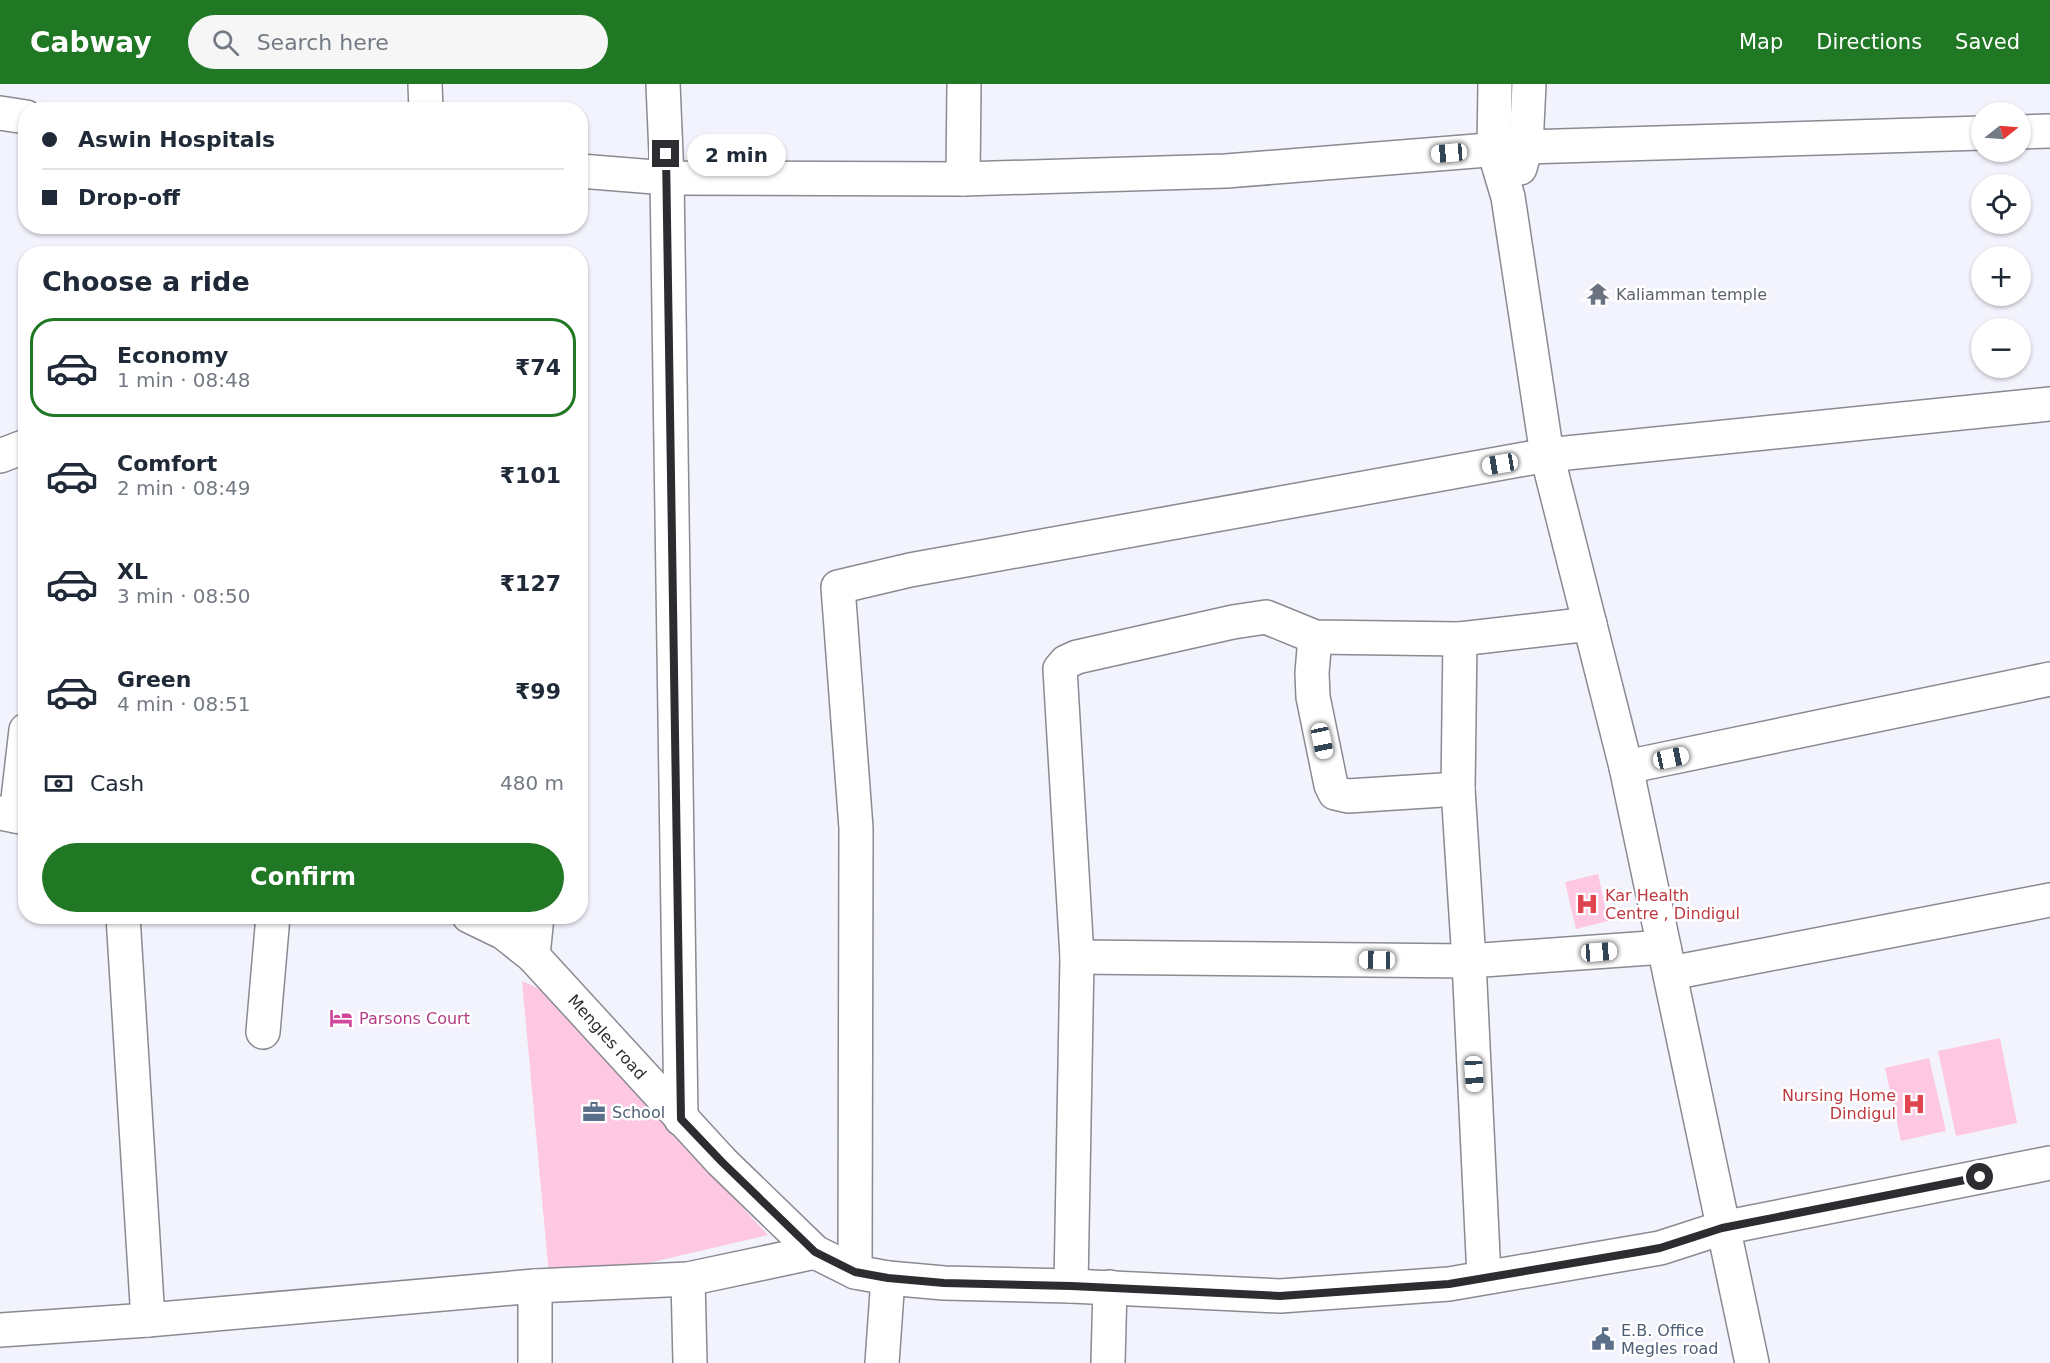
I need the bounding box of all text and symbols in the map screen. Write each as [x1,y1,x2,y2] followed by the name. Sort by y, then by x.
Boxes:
[188,15,608,69] search box
[30,26,152,59] text: Cabway
[209,26,242,59] icon: search
[257,30,389,55] text: Search here
[1739,30,1783,54] text: Map
[1816,30,1922,54] text: Directions
[1955,30,2020,54] text: Saved
[1971,102,2031,162] north arrow
[1971,102,2031,378] map controls
[78,127,275,152] text: Aswin Hospitals
[687,133,786,175] callout: 2 min
[652,140,679,167] route end
[1430,142,1468,164] car
[705,143,768,167] text: 2 min
[1971,174,2031,234] button: locate
[78,185,180,210] text: Drop-off
[1971,246,2031,306] button: +
[42,266,250,297] text: Choose a ride
[1585,281,1611,307] temple icon: Kaliamman temple
[1616,285,1767,304] place label: Kaliamman temple
[1971,318,2031,378] button: −
[45,341,99,395] icon: car
[117,343,228,368] text: Economy
[515,355,561,380] text: ₹74
[117,368,251,392] text: 1 min · 08:48
[45,449,99,503] icon: car
[117,451,217,476] text: Comfort
[1481,452,1519,476] car
[500,463,561,488] text: ₹101
[117,476,251,500] text: 2 min · 08:49
[45,557,99,611] icon: car
[117,559,148,584] text: XL
[500,571,561,596] text: ₹127
[117,584,251,608] text: 3 min · 08:50
[45,665,99,719] icon: car
[117,667,191,692] text: Green
[515,679,561,704] text: ₹99
[117,692,251,716] text: 4 min · 08:51
[1309,722,1335,760] car
[1652,745,1690,771] car
[42,767,75,800] icon: cash
[90,771,144,796] text: Cash
[500,771,564,795] text: 480 m
[42,843,564,912] button: Confirm
[1605,886,1740,923] place label: Kar Health Centre , Dindigul
[1574,891,1600,917] hospital icon: Kar Health Centre , Dindigul
[1580,942,1618,962] car
[1359,951,1395,969] car
[564,991,650,1083] street label: Mengles road
[328,1005,354,1031] hotel icon: Parsons Court
[359,1009,470,1028] place label: Parsons Court
[1464,1056,1484,1092] car
[1782,1086,1896,1123] place label: Nursing Home Dindigul
[1901,1091,1927,1117] hospital icon: Nursing Home Dindigul
[581,1099,607,1125] office icon: School
[612,1103,665,1122] place label: School
[1966,1163,1993,1190] route start
[1621,1321,1719,1358] place label: E.B. Office Megles road
[1590,1326,1616,1352] public building icon: E.B. Office Megles road

